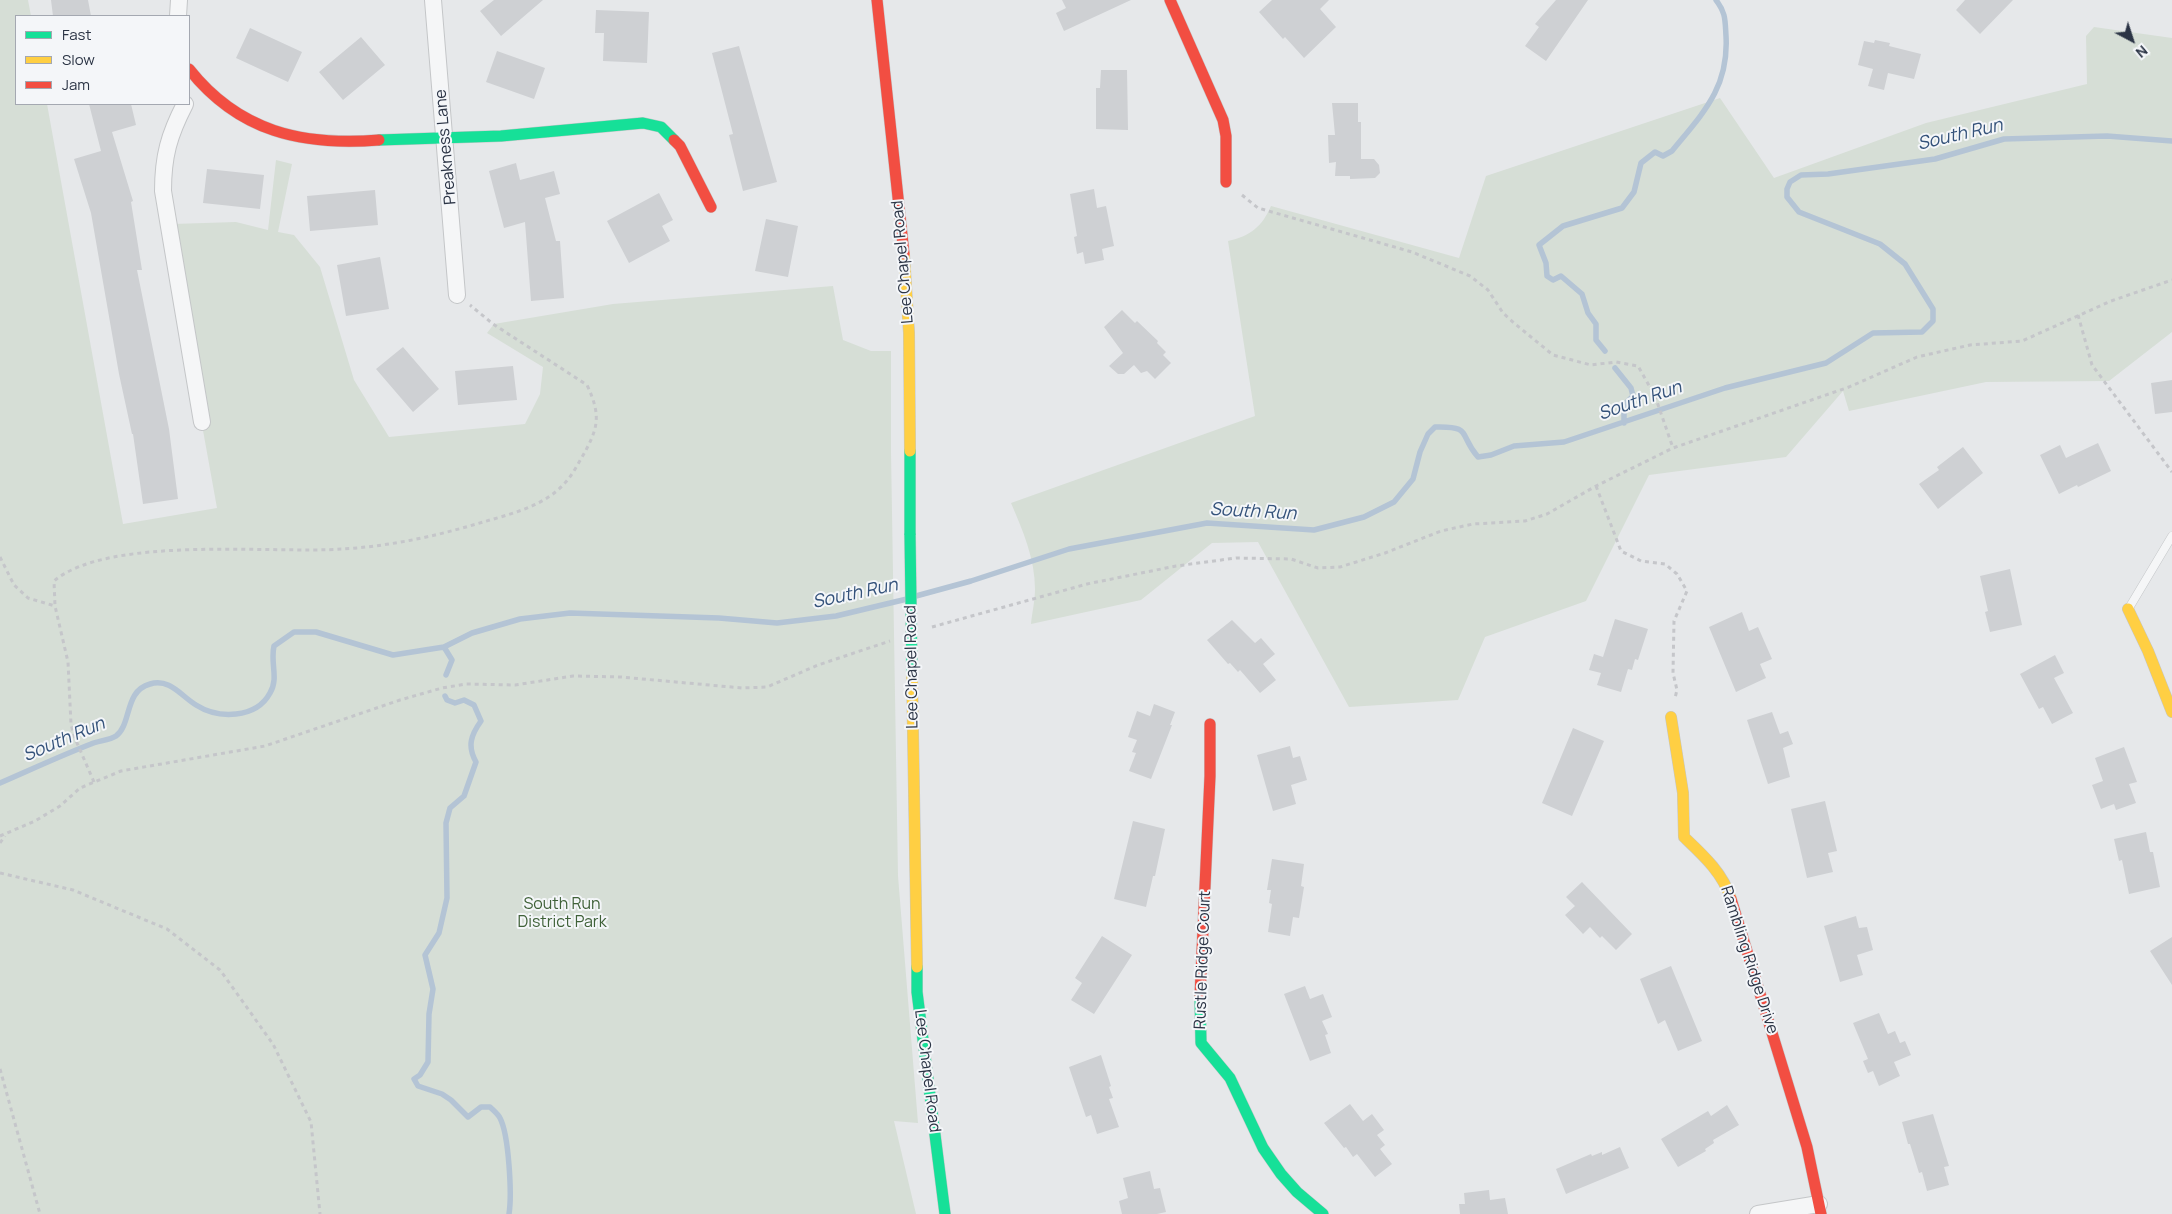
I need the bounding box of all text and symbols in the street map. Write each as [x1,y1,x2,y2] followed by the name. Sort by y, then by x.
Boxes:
[15,15,190,105] legend
[2107,15,2157,65] north arrow
[62,24,91,45] text: Fast
[2132,41,2152,62] text: N
[62,49,95,70] text: Slow
[62,74,90,95] text: Jam
[431,88,461,206] street label: Preakness Lane
[1915,115,2005,155] water label: South Run
[888,200,918,324] street label: Lee Chapel Road
[1596,377,1684,425] water label: South Run
[1209,499,1297,525] water label: South Run
[810,574,900,614] water label: South Run
[901,605,923,729] street label: Lee Chapel Road
[20,713,108,767] water label: South Run
[1716,884,1782,1036] street label: Rambling Ridge Drive
[1191,890,1215,1030] street label: Rustle Ridge Court
[517,895,607,933] park label: South Run District Park
[910,1008,944,1134] street label: Lee Chapel Road

